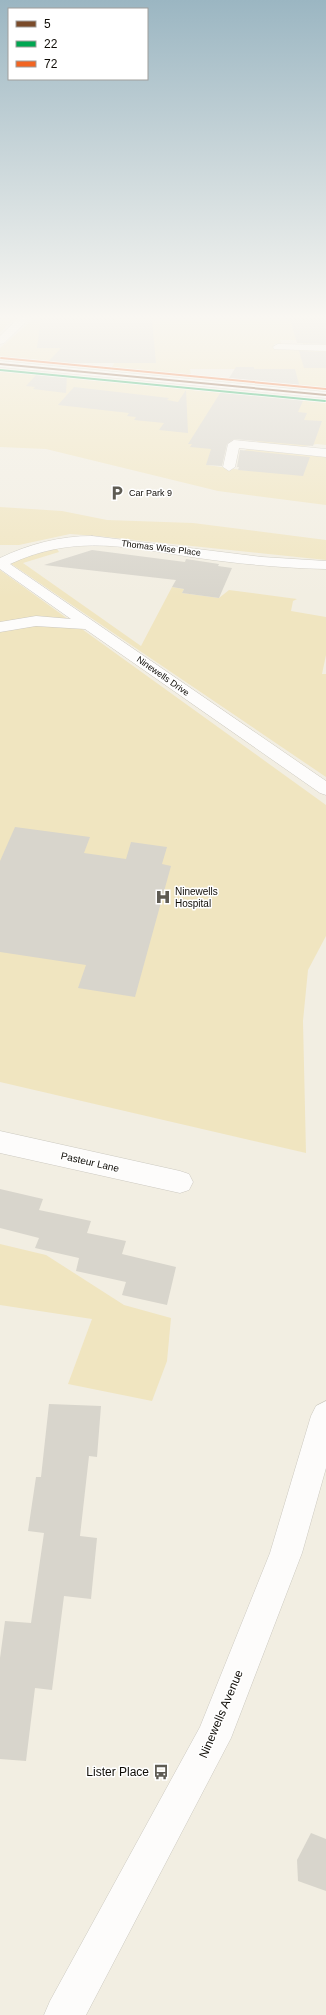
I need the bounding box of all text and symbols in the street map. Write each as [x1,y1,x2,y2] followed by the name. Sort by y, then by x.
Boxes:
[8,8,148,80] legend
[44,17,51,31] text: 5
[44,37,58,51] text: 22
[44,57,58,71] text: 72
[108,484,126,502] parking icon: Car Park 9
[129,488,172,498] place label: Car Park 9
[121,538,201,558] street label: Thomas Wise Place
[135,654,191,698] street label: Ninewells Drive
[175,886,218,909] place label: Ninewells Hospital
[154,888,172,906] hospital icon: Ninewells Hospital
[60,1150,121,1174] street label: Pasteur Lane
[196,1667,246,1760] street label: Ninewells Avenue
[152,1763,170,1781] bus stop icon: Lister Place
[86,1765,149,1779] place label: Lister Place

